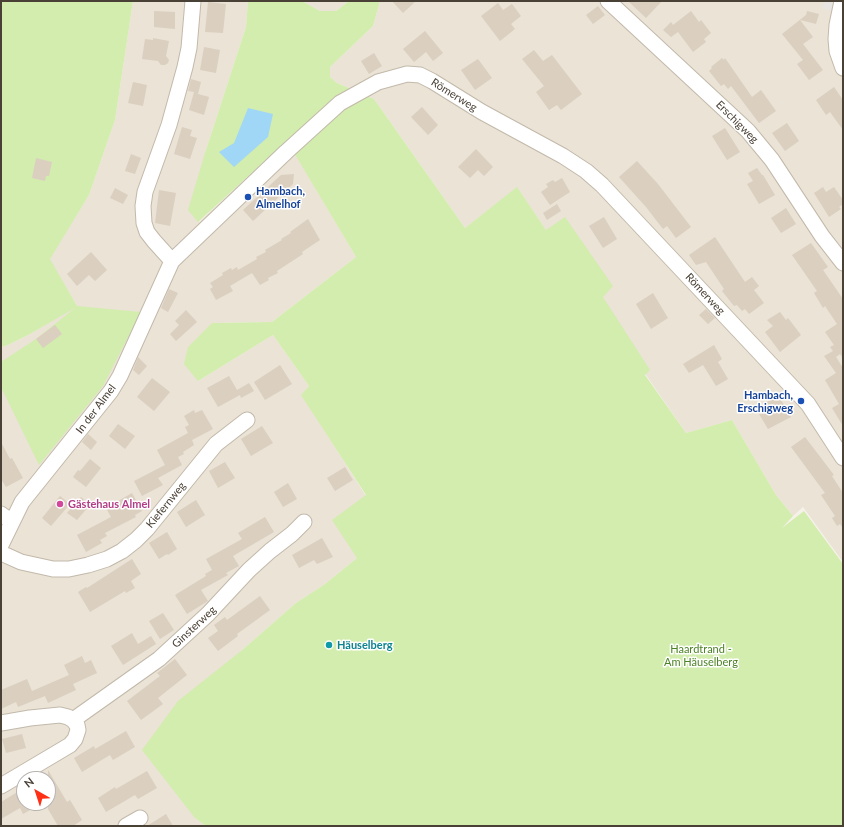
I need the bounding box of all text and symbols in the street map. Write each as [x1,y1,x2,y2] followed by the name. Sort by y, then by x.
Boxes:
[429,76,479,114] street label: Römerweg
[713,98,761,146] street label: Erschigweg
[256,184,305,210] place label: Hambach, Almelhof
[243,192,253,202] marker: Hambach, Almelhof
[683,271,727,317] street label: Römerweg
[73,382,119,436] street label: In der Almel
[737,388,793,414] place label: Hambach, Erschigweg
[796,396,806,406] marker: Hambach, Erschigweg
[143,479,189,531] street label: Kiefernweg
[68,497,150,511] place label: Gästehaus Almel
[55,499,65,509] marker: Gästehaus Almel
[169,603,219,651] street label: Ginsterweg
[337,638,393,652] place label: Häuselberg
[324,640,334,650] marker: Häuselberg
[664,642,738,668] park label: Haardtrand - Am Häuselberg
[16,771,56,811] north arrow
[21,774,36,790] text: N

